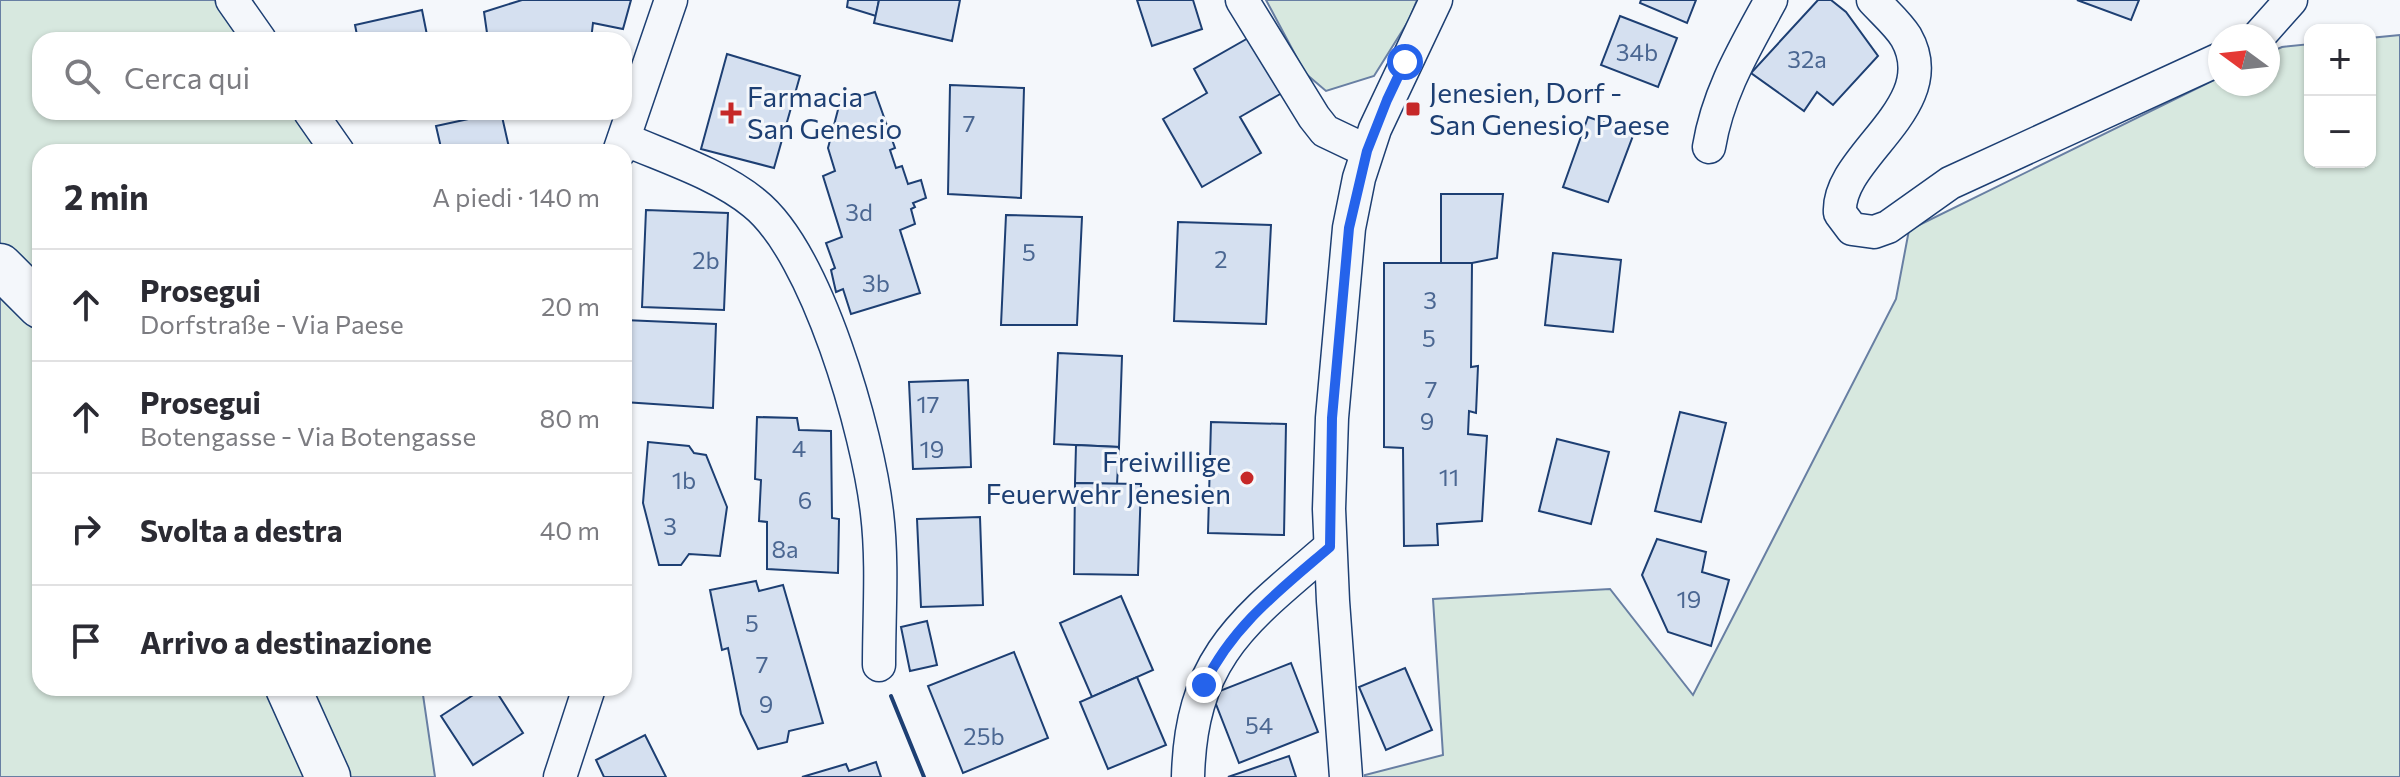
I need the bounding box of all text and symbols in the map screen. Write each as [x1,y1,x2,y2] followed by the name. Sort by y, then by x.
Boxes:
[2208,24,2280,96] north arrow
[2304,24,2376,168] map controls
[2304,24,2376,96] button: +
[32,32,632,120] search box
[1616,37,1658,66] house number: 34b
[1387,44,1423,80] route start
[1787,44,1827,73] house number: 32a
[60,54,104,98] icon: search
[124,58,250,95] text: Cerca qui
[1429,75,1670,141] place label: Jenesien, Dorf - San Genesio, Paese
[747,79,902,145] place label: Farmacia San Genesio
[2304,96,2376,168] button: −
[1404,100,1422,118] marker: Jenesien, Dorf - San Genesio, Paese
[722,104,740,122] marker: Farmacia San Genesio
[963,108,975,137] house number: 7
[64,175,149,217] text: 2 min
[432,181,600,212] text: A piedi · 140 m
[845,197,873,226] house number: 3d
[1022,237,1036,266] house number: 5
[1214,244,1228,273] house number: 2
[692,245,720,274] house number: 2b
[862,268,890,297] house number: 3b
[140,271,261,308] text: Prosegui
[64,283,108,327] icon: ahead
[1423,285,1437,314] house number: 3
[541,290,600,321] text: 20 m
[140,308,404,339] text: Dorfstraße - Via Paese
[1422,323,1436,352] house number: 5
[1425,374,1437,403] house number: 7
[140,383,261,420] text: Prosegui
[917,389,939,418] house number: 17
[64,395,108,439] icon: ahead
[540,402,600,433] text: 80 m
[1420,406,1434,435] house number: 9
[140,420,476,451] text: Botengasse - Via Botengasse
[792,433,806,462] house number: 4
[920,434,944,463] house number: 19
[985,444,1231,510] place label: Freiwillige Feuerwehr Jenesien
[1439,462,1459,491] house number: 11
[672,465,696,494] house number: 1b
[1238,469,1256,487] marker: Freiwillige Feuerwehr Jenesien
[798,485,812,514] house number: 6
[64,507,108,551] icon: right
[140,511,342,548] text: Svolta a destra
[663,511,677,540] house number: 3
[540,514,600,545] text: 40 m
[771,534,799,563] house number: 8a
[1677,584,1701,613] house number: 19
[745,608,759,637] house number: 5
[64,619,108,663] icon: arrive
[140,623,432,660] text: Arrivo a destinazione
[756,649,768,678] house number: 7
[1186,667,1222,703] route end
[759,689,773,718] house number: 9
[1245,710,1273,739] house number: 54
[963,721,1005,750] house number: 25b

